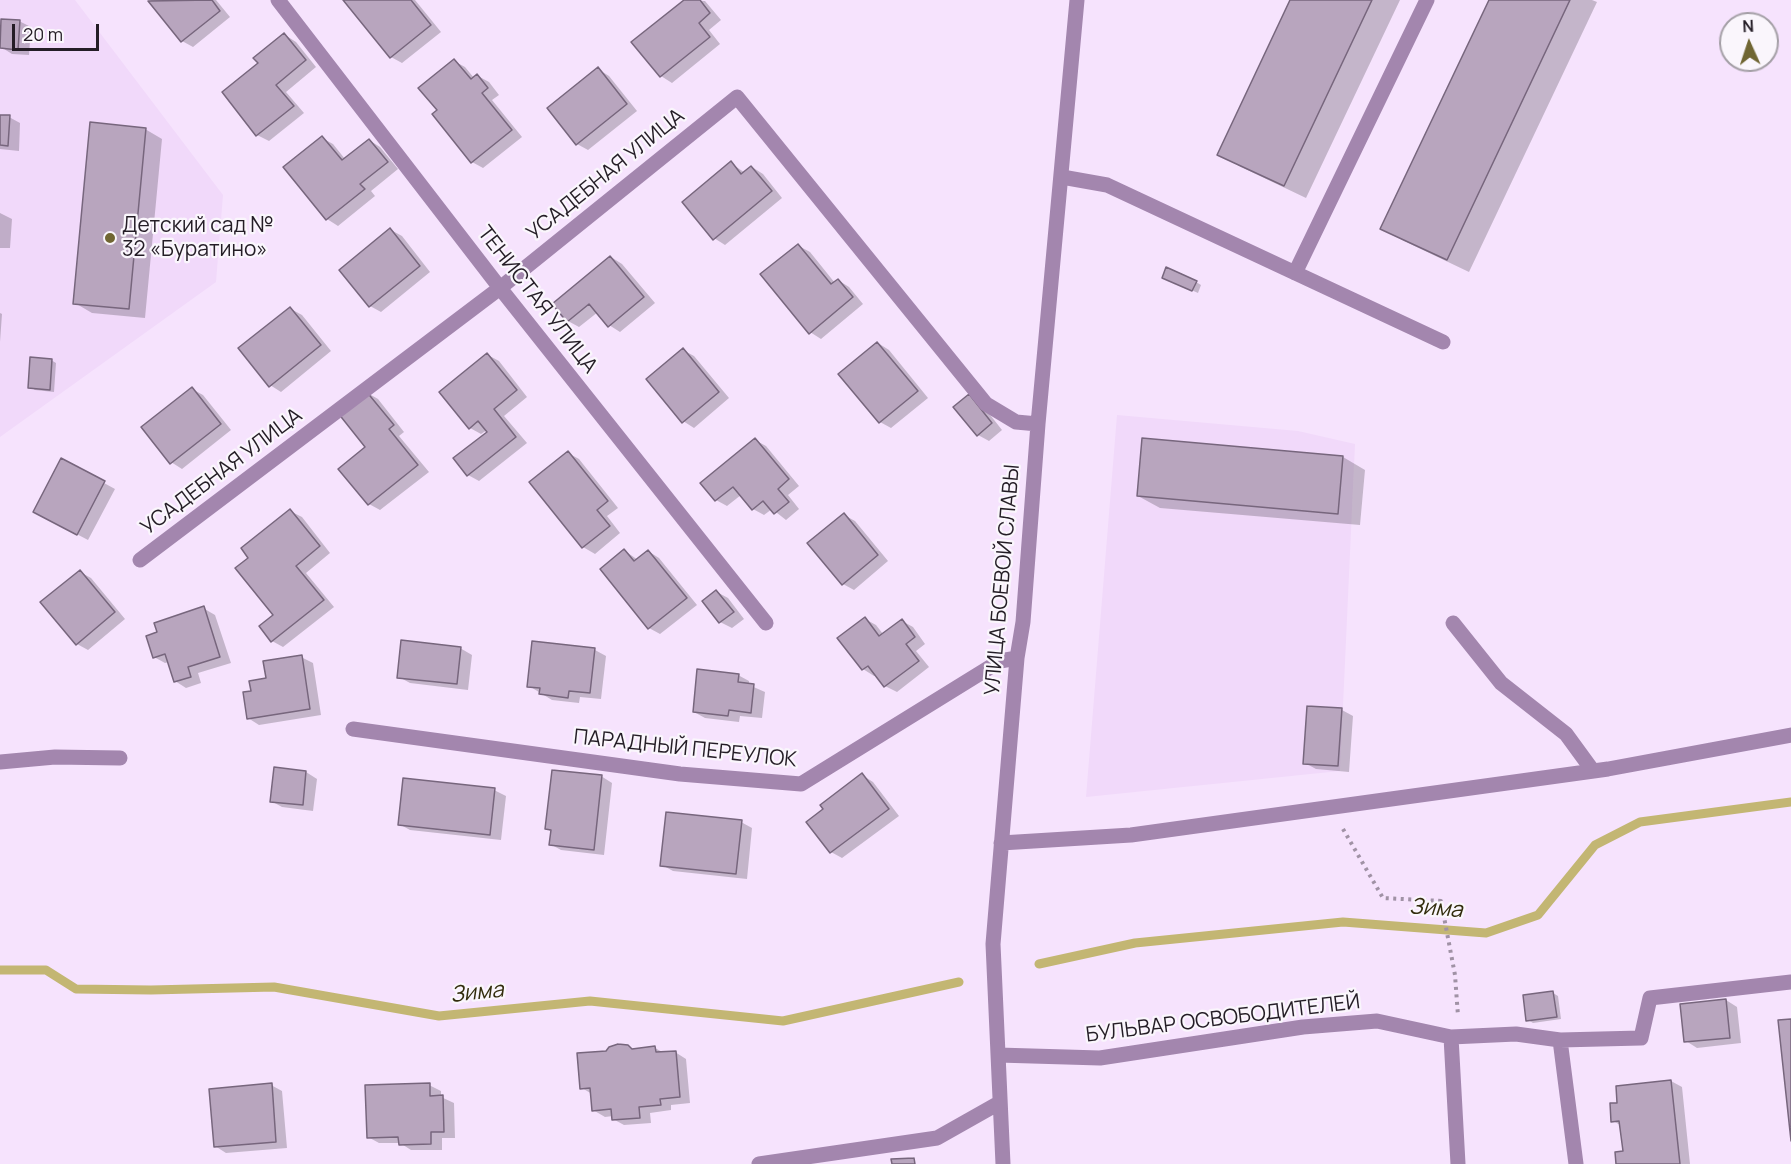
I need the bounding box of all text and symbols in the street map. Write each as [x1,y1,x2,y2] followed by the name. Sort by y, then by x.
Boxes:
[15,12,102,50] scale bar
[1719,12,1779,72] north arrow
[1742,15,1754,37] text: N
[23,22,63,46] text: 20 m
[522,104,690,246] street label: УСАДЕБНАЯ УЛИЦА
[122,213,273,263] place label: Детский сад № 32 «Буратино»
[472,221,602,379] street label: ТЕНИСТАЯ УЛИЦА
[103,231,117,245] marker: Детский сад № 32 «Буратино»
[136,403,308,541] street label: УСАДЕБНАЯ УЛИЦА
[980,463,1026,697] street label: УЛИЦА БОЕВОЙ СЛАВЫ
[572,725,798,773] street label: ПАРАДНЫЙ ПЕРЕУЛОК
[1409,894,1463,924] water label: Зима
[449,977,505,1009] water label: Зима
[1084,990,1362,1048] street label: БУЛЬВАР ОСВОБОДИТЕЛЕЙ

